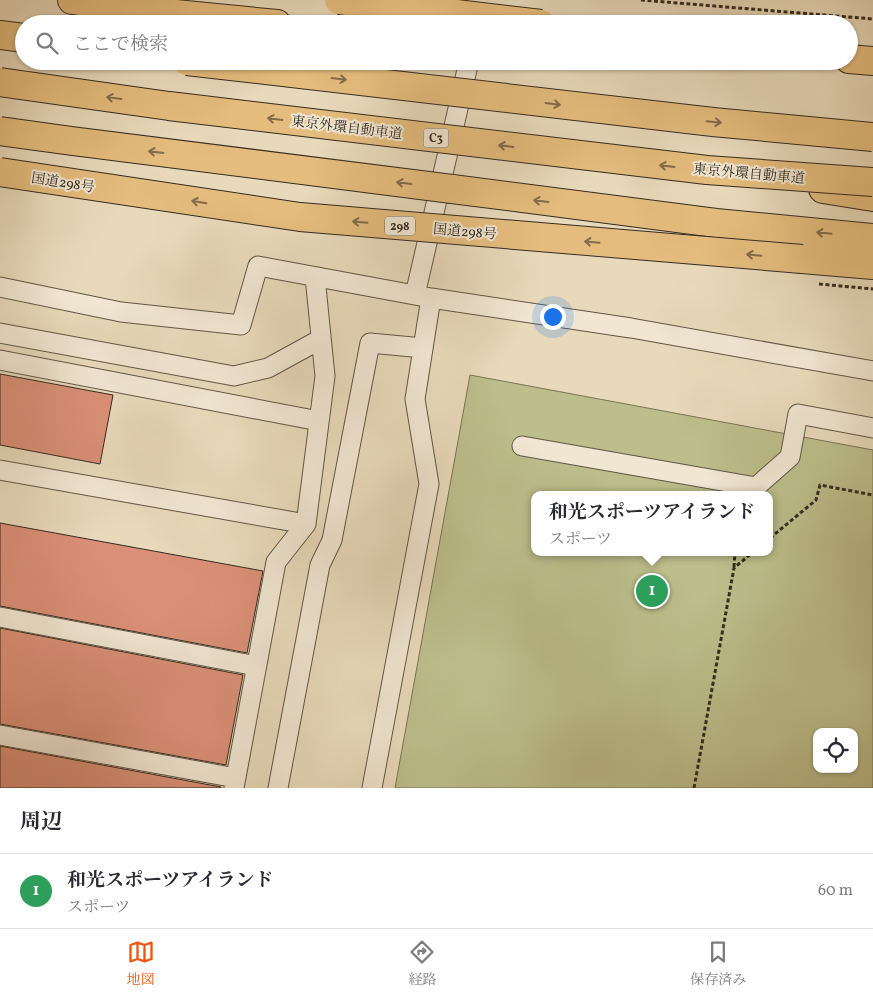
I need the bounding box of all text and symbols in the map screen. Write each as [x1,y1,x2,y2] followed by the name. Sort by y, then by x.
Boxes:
[15,15,858,70] search box
[33,29,61,57] icon: search
[73,32,168,58] text: ここで検索
[331,74,347,84] one-way arrow
[106,93,122,103] one-way arrow
[545,99,561,109] one-way arrow
[290,112,404,145] street label: 東京外環自動車道
[268,114,284,124] one-way arrow
[706,117,722,127] one-way arrow
[424,128,448,148] road number: C3
[498,141,514,151] one-way arrow
[148,147,164,157] one-way arrow
[692,160,805,189] street label: 東京外環自動車道
[660,161,676,171] one-way arrow
[30,169,96,198] street label: 国道298号
[396,177,412,187] one-way arrow
[534,196,550,206] one-way arrow
[191,197,207,207] one-way arrow
[385,217,415,236] road number: 298
[352,218,368,227] one-way arrow
[432,220,497,245] street label: 国道298号
[817,228,833,238] one-way arrow
[584,237,600,246] one-way arrow
[746,250,762,260] one-way arrow
[540,304,566,330] your location
[531,491,773,556] popup
[549,500,755,526] text: 和光スポーツアイランド
[549,529,612,551] text: スポーツ
[636,572,668,610] pin: 1
[813,728,858,773] map controls
[813,728,858,773] button: locate
[20,808,62,837] text: 周辺
[67,868,274,894] text: 和光スポーツアイランド
[33,880,39,902] text: 1
[818,880,853,902] text: 60 m
[67,897,130,919] text: スポーツ
[127,938,155,990] tab: 地図
[408,938,436,990] tab: 経路
[690,938,746,990] tab: 保存済み

